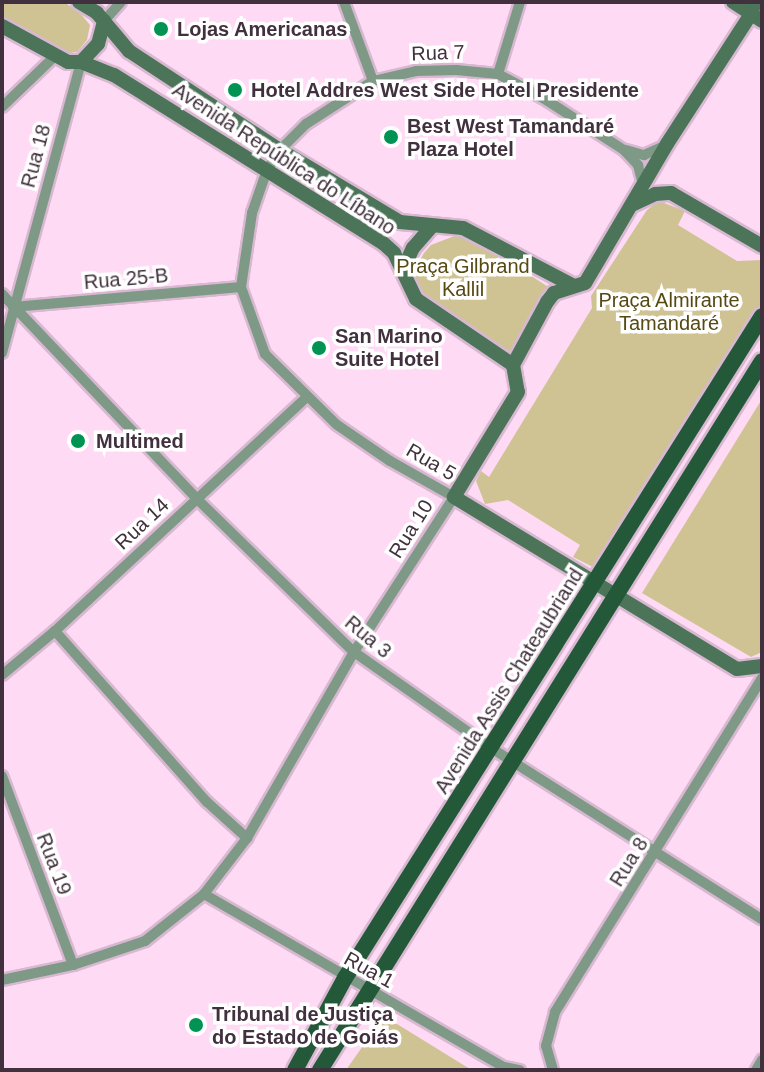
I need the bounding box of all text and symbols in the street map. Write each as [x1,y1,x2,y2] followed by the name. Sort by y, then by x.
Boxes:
[177,17,348,41] place label: Lojas Americanas
[152,20,170,38] marker: Lojas Americanas
[411,40,465,66] street label: Rua 7
[168,78,400,240] street label: Avenida República do Líbano
[251,78,640,102] place label: Hotel Addres West Side Hotel Presidente
[226,81,244,99] marker: Hotel Addres West Side Hotel Presidente
[407,114,614,161] place label: Best West Tamandaré Plaza Hotel
[16,122,56,190] street label: Rua 18
[382,128,400,146] marker: Best West Tamandaré Plaza Hotel
[396,255,530,302] park label: Praça Gilbrand Kallil
[83,263,169,295] street label: Rua 25-B
[598,288,740,335] park label: Praça Almirante Tamandaré
[335,324,443,371] place label: San Marino Suite Hotel
[310,339,328,357] marker: San Marino Suite Hotel
[96,429,184,453] place label: Multimed
[67,430,89,452] marker: Multimed
[402,438,460,486] street label: Rua 5
[110,493,174,555] street label: Rua 14
[384,495,438,563] street label: Rua 10
[429,564,589,798] street label: Avenida Assis Chateaubriand
[340,611,396,663] street label: Rua 3
[31,830,77,898] street label: Rua 19
[605,833,653,891] street label: Rua 8
[340,947,398,993] street label: Rua 1
[212,1002,399,1049] place label: Tribunal de Justiça do Estado de Goiás
[187,1016,205,1034] marker: Tribunal de Justiça do Estado de Goiás

